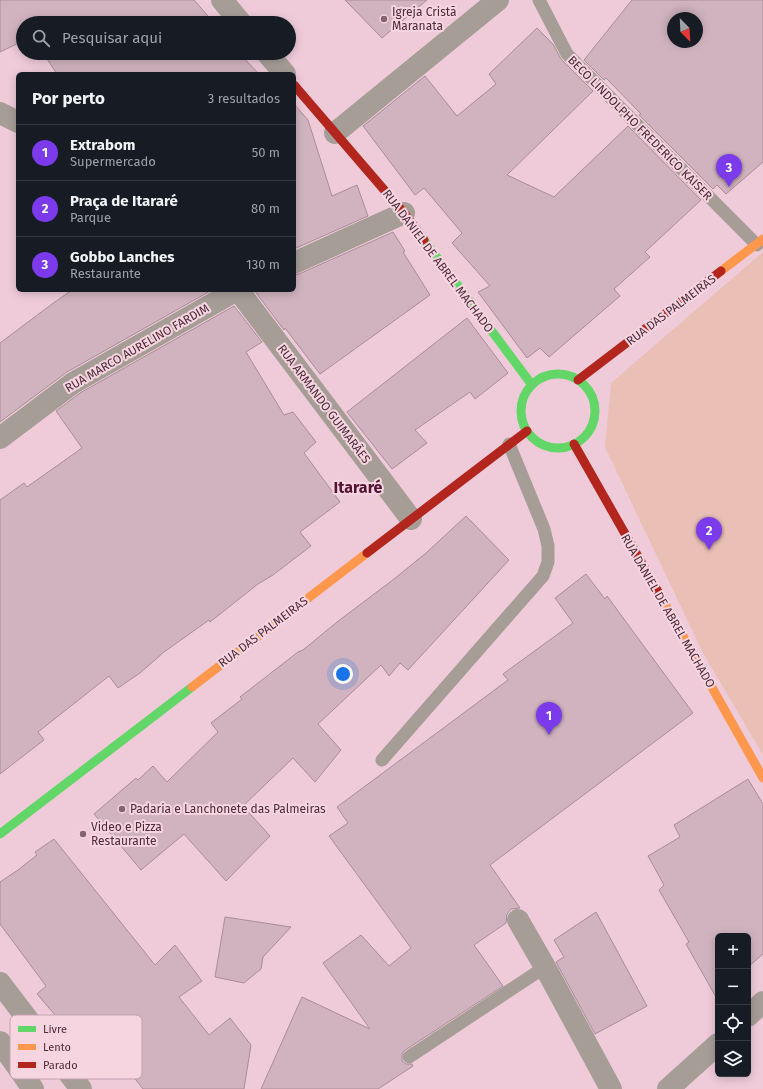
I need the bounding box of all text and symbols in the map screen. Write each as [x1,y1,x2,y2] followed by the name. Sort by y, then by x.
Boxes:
[392,5,457,33] place label: Igreja Cristã Maranata
[667,12,703,48] north arrow
[379,14,389,24] marker: Igreja Cristã Maranata
[16,16,296,60] search box
[30,27,52,49] icon: search
[62,29,162,47] text: Pesquisar aqui
[565,53,715,203] street label: BECO LINDOLPHO FREDERICO KAISER
[32,88,105,109] text: Por perto
[208,91,280,106] text: 3 resultados
[70,136,135,154] text: Extrabom
[42,145,48,160] text: 1
[252,145,280,160] text: 50 m
[70,154,156,169] text: Supermercado
[716,154,742,187] pin: 3
[380,187,496,335] street label: RUA DANIEL DE ABREL MACHADO
[70,192,178,210] text: Praça de Itararé
[42,201,48,216] text: 2
[251,201,280,216] text: 80 m
[70,210,111,225] text: Parque
[70,248,174,266] text: Gobbo Lanches
[42,257,48,272] text: 3
[246,257,280,272] text: 130 m
[70,266,141,281] text: Restaurante
[624,272,719,348] street label: RUA DAS PALMEIRAS
[62,301,212,395] street label: RUA MARCO AURELINO FARDIM
[275,341,374,467] street label: RUA ARMANDO GUIMARÃES
[334,478,383,497] district label: Itararé
[696,517,722,550] pin: 2
[618,532,718,690] street label: RUA DANIEL DE ABREL MACHADO
[216,594,311,670] street label: RUA DAS PALMEIRAS
[333,664,353,684] your location
[536,702,562,735] pin: 1
[130,802,326,816] place label: Padaria e Lanchonete das Palmeiras
[117,804,127,814] marker: Padaria e Lanchonete das Palmeiras
[91,820,162,848] place label: Video e Pizza Restaurante
[78,829,88,839] marker: Video e Pizza Restaurante
[715,933,751,1077] map controls
[715,933,751,969] button: +
[715,969,751,1005] button: −
[715,1005,751,1041] button: locate
[10,1015,142,1079] legend
[43,1023,67,1036] text: Livre
[43,1041,71,1054] text: Lento
[715,1041,751,1077] button: layers
[43,1059,78,1072] text: Parado

